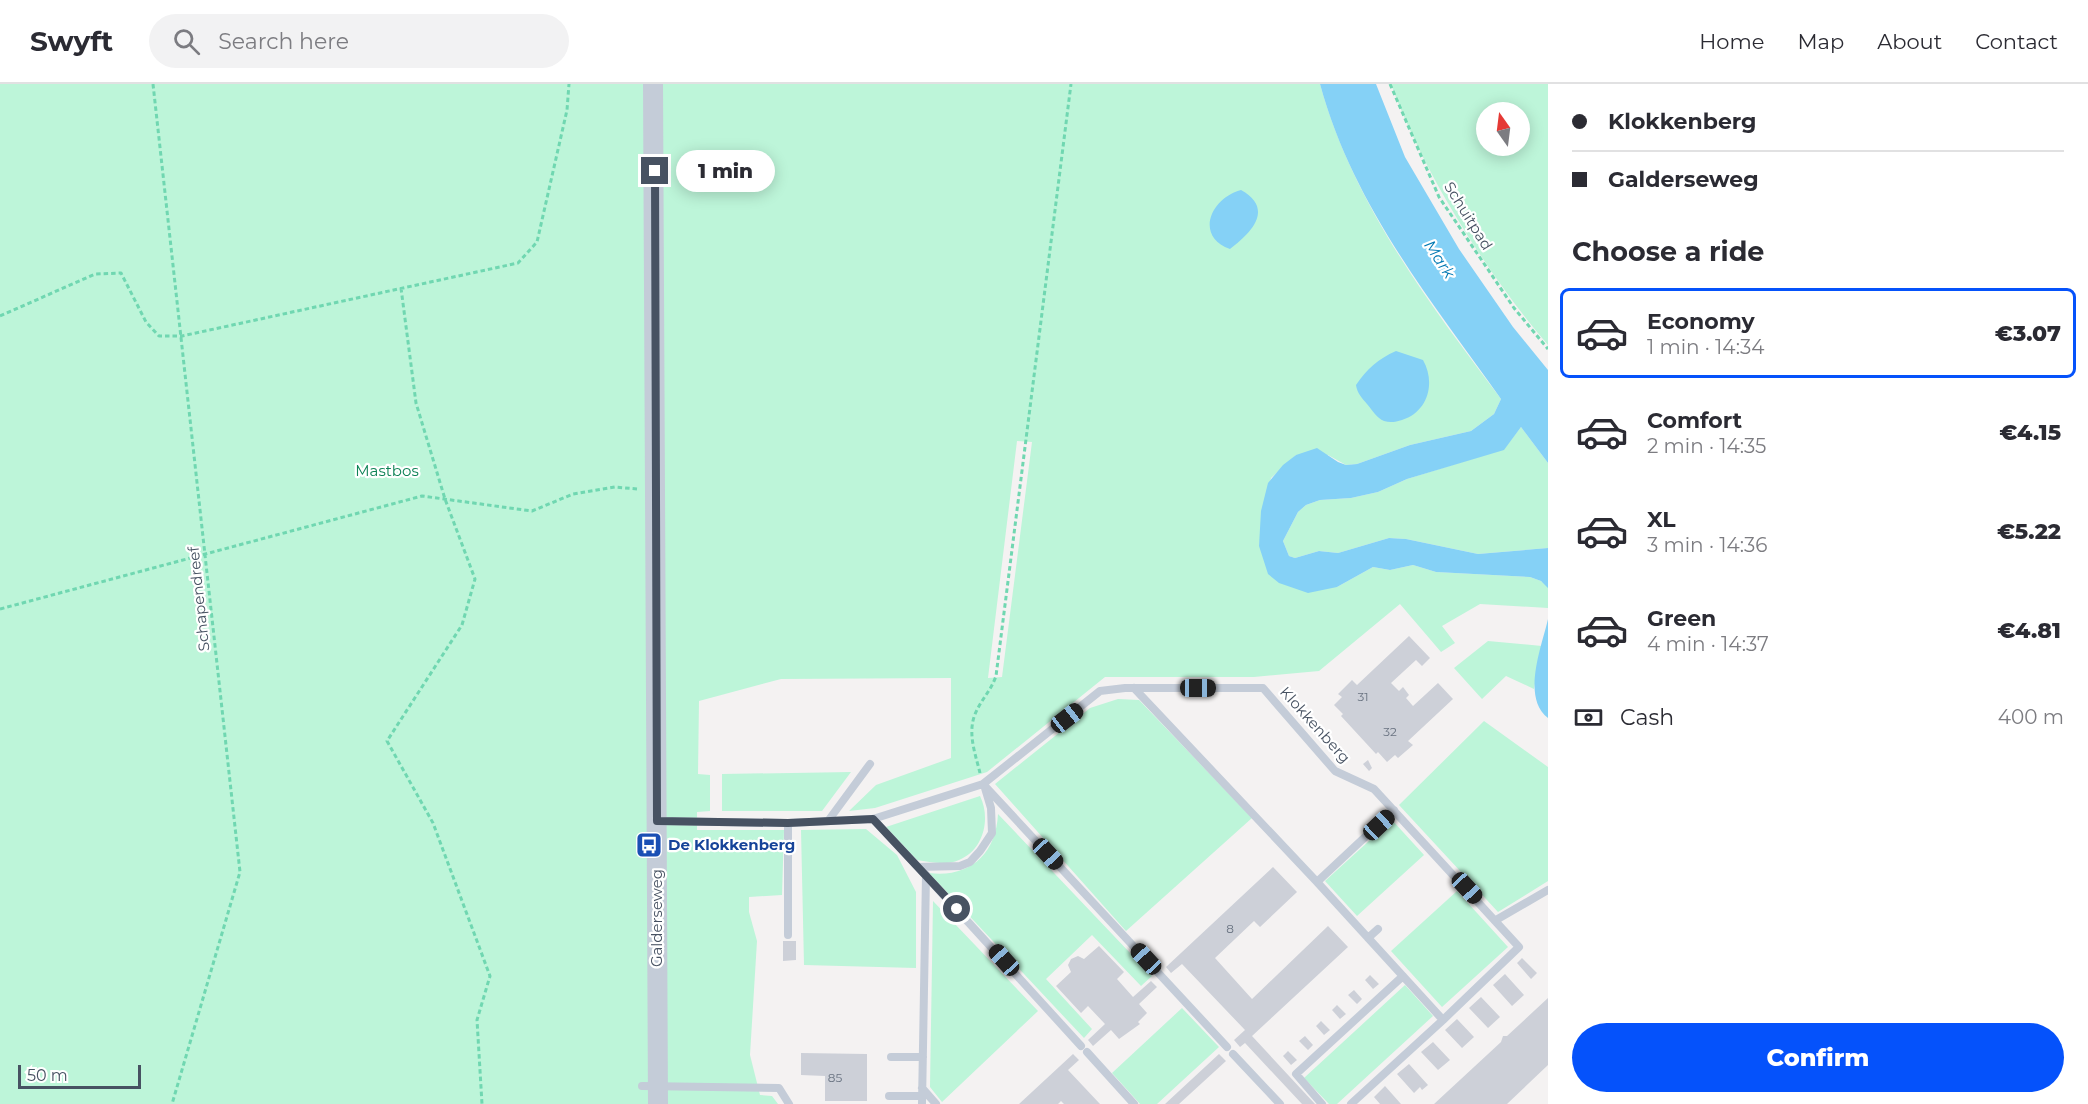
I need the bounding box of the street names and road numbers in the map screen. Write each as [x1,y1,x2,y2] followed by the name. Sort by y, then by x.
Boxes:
[1440,178,1497,253] street label: Schuitpad
[183,545,213,652] street label: Schapendreef
[1276,683,1355,767] street label: Klokkenberg
[647,869,666,967] street label: Galderseweg

